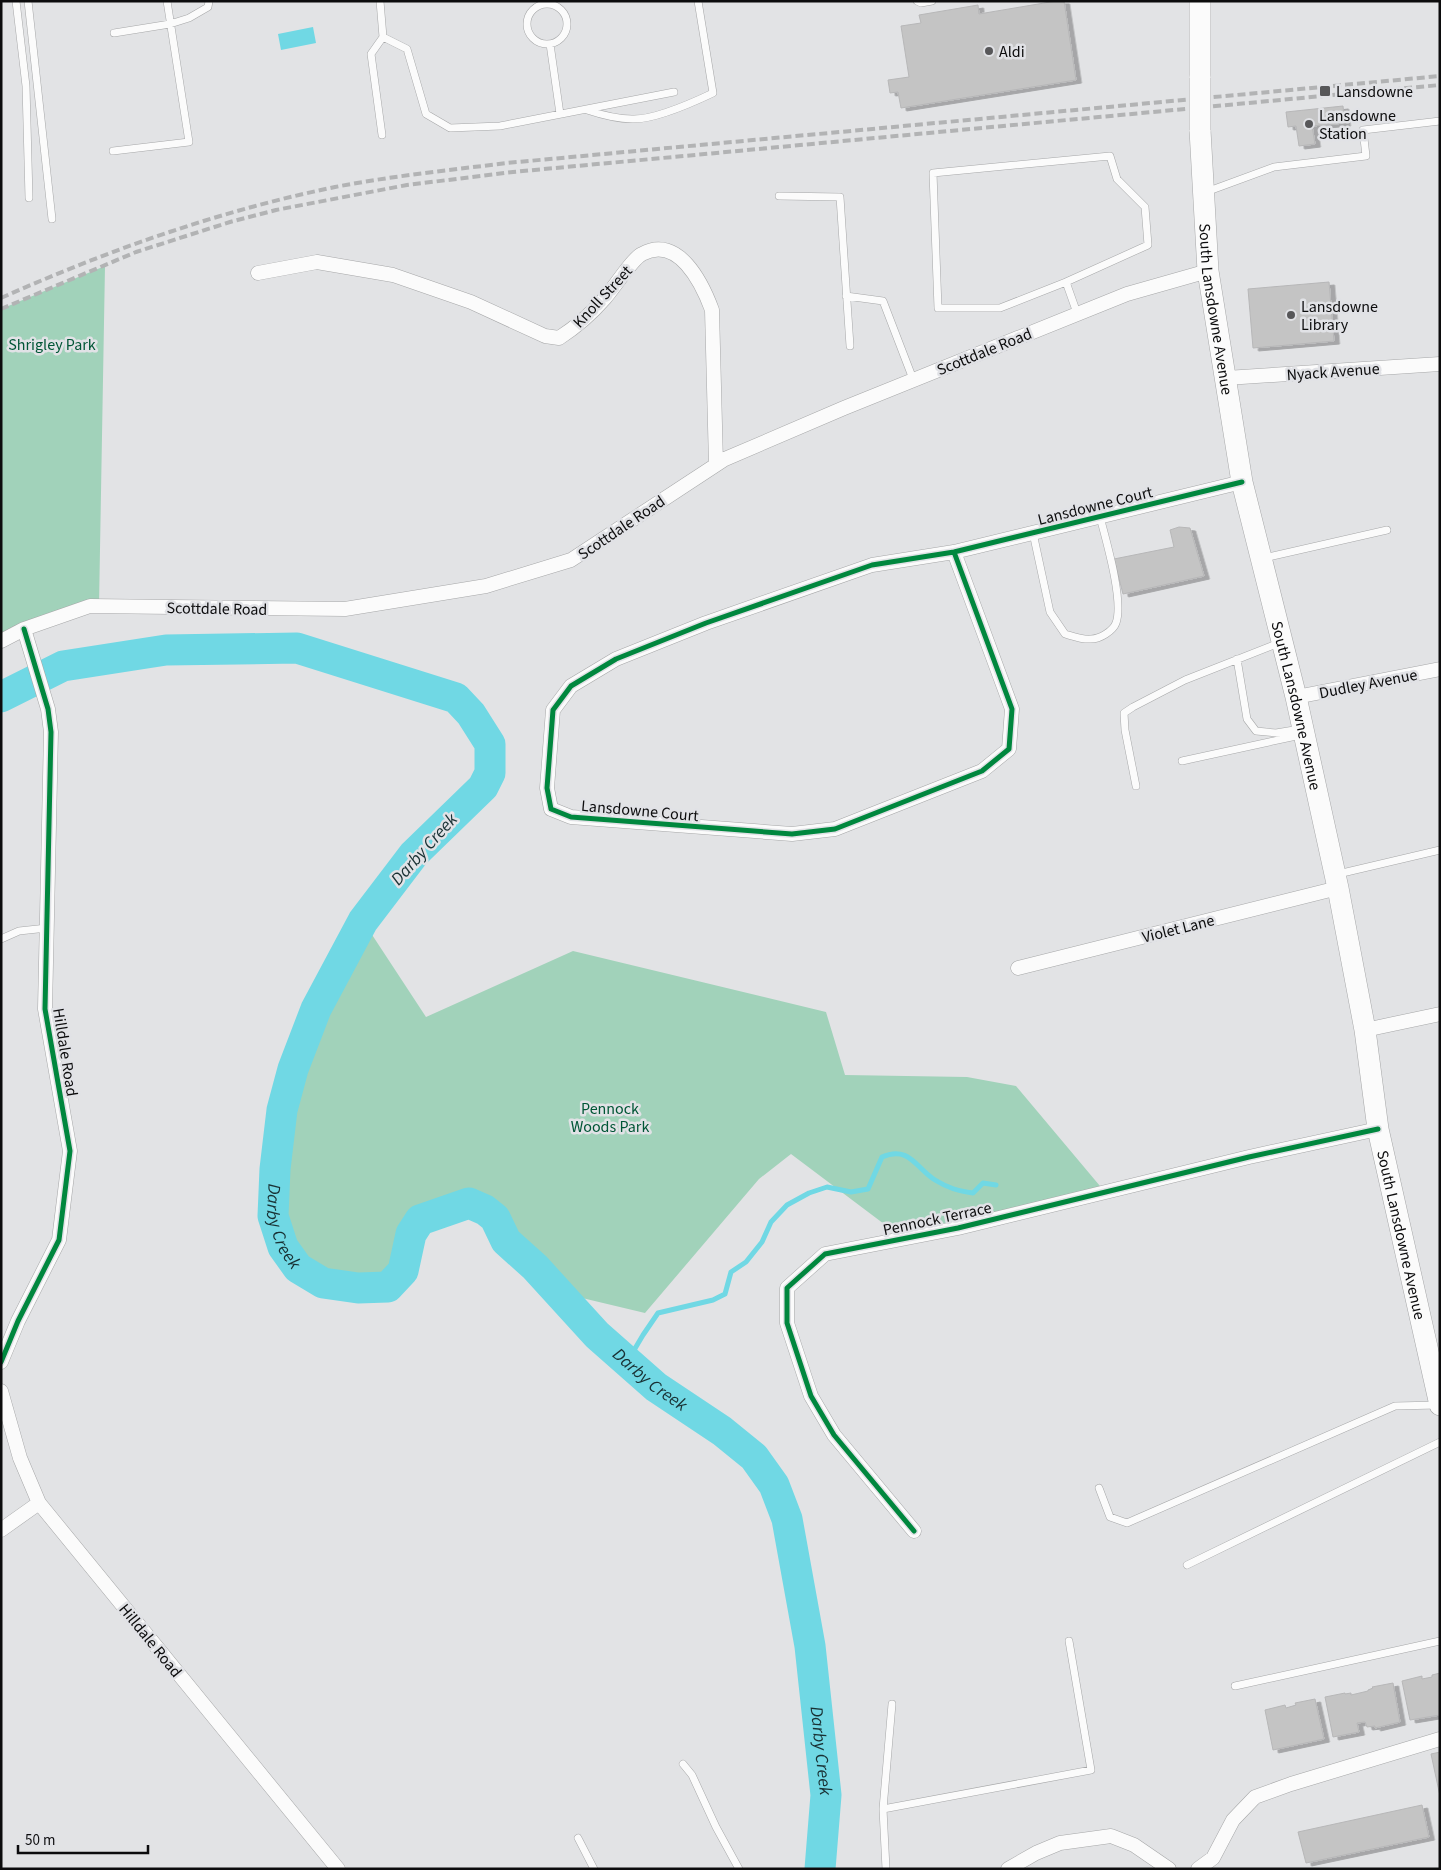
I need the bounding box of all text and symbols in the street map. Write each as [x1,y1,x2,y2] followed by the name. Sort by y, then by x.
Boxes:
[999,41,1025,63] place label: Aldi
[983,45,995,57] marker: Aldi
[1336,81,1413,103] place label: Lansdowne
[1318,84,1332,98] marker: Lansdowne
[1319,105,1396,145] place label: Lansdowne Station
[1303,118,1315,130] marker: Lansdowne Station
[1193,223,1238,397] street label: South Lansdowne Avenue
[568,260,638,333] street label: Knoll Street
[1301,296,1378,336] place label: Lansdowne Library
[1285,309,1297,321] marker: Lansdowne Library
[934,323,1035,381] street label: Scottdale Road
[8,334,96,356] park label: Shrigley Park
[1286,358,1380,386] street label: Nyack Avenue
[1036,481,1156,531] street label: Lansdowne Court
[574,491,669,565] street label: Scottdale Road
[166,597,268,621] street label: Scottdale Road
[1265,619,1326,792] street label: South Lansdowne Avenue
[1317,664,1419,704] street label: Dudley Avenue
[580,795,700,827] street label: Lansdowne Court
[385,807,464,891] water label: Darby Creek
[1140,909,1217,949] street label: Violet Lane
[47,1006,83,1098] street label: Hilldale Road
[571,1098,649,1138] park label: Pennock Woods Park
[1371,1148,1430,1322] street label: South Lansdowne Avenue
[260,1183,307,1275] water label: Darby Creek
[881,1197,994,1241] street label: Pennock Terrace
[607,1342,693,1418] water label: Darby Creek
[114,1599,187,1682] street label: Hilldale Road
[804,1705,838,1797] water label: Darby Creek
[18,1822,148,1854] scale bar
[25,1830,55,1851] text: 50 m

